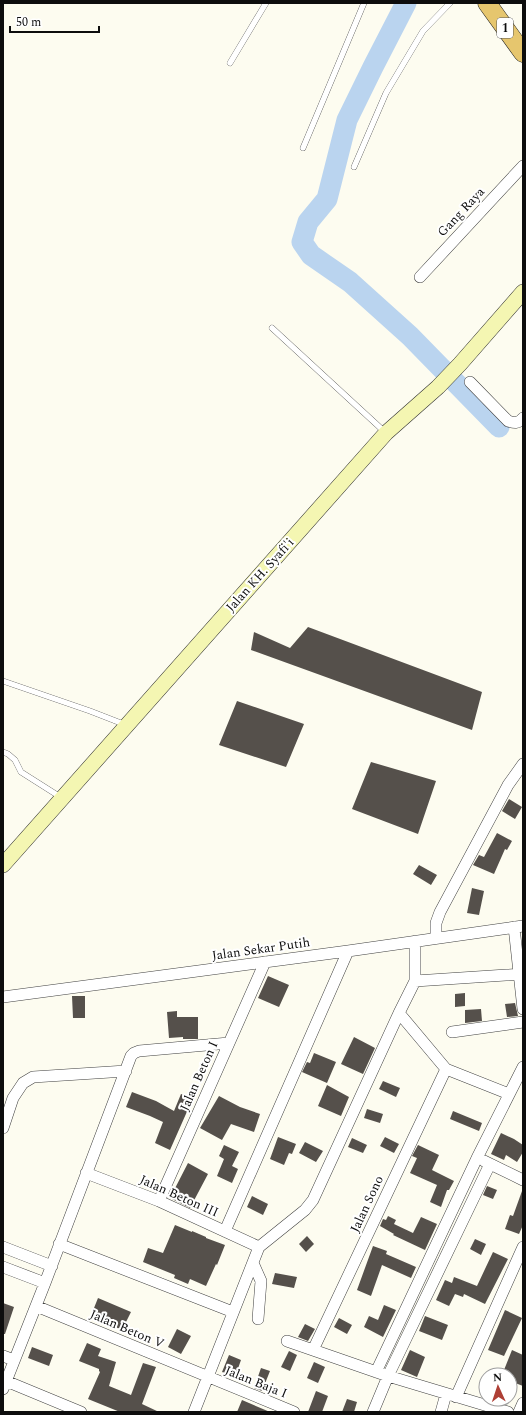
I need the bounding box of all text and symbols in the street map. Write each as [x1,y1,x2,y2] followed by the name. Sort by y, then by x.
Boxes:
[10,8,99,34] scale bar
[16,13,41,32] text: 50 m
[497,18,513,38] road number: 1
[433,182,490,241] street label: Gang Raya
[221,533,299,617] street label: Jalan KH. Syafi'i
[211,932,312,966] street label: Jalan Sekar Putih
[175,1038,223,1114] street label: Jalan Beton I
[136,1170,222,1222] street label: Jalan Beton III
[345,1172,389,1236] street label: Jalan Sono
[87,1304,168,1354] street label: Jalan Beton V
[222,1360,290,1404] street label: Jalan Baja I
[478,1367,518,1407] north arrow
[493,1369,502,1386] text: N

